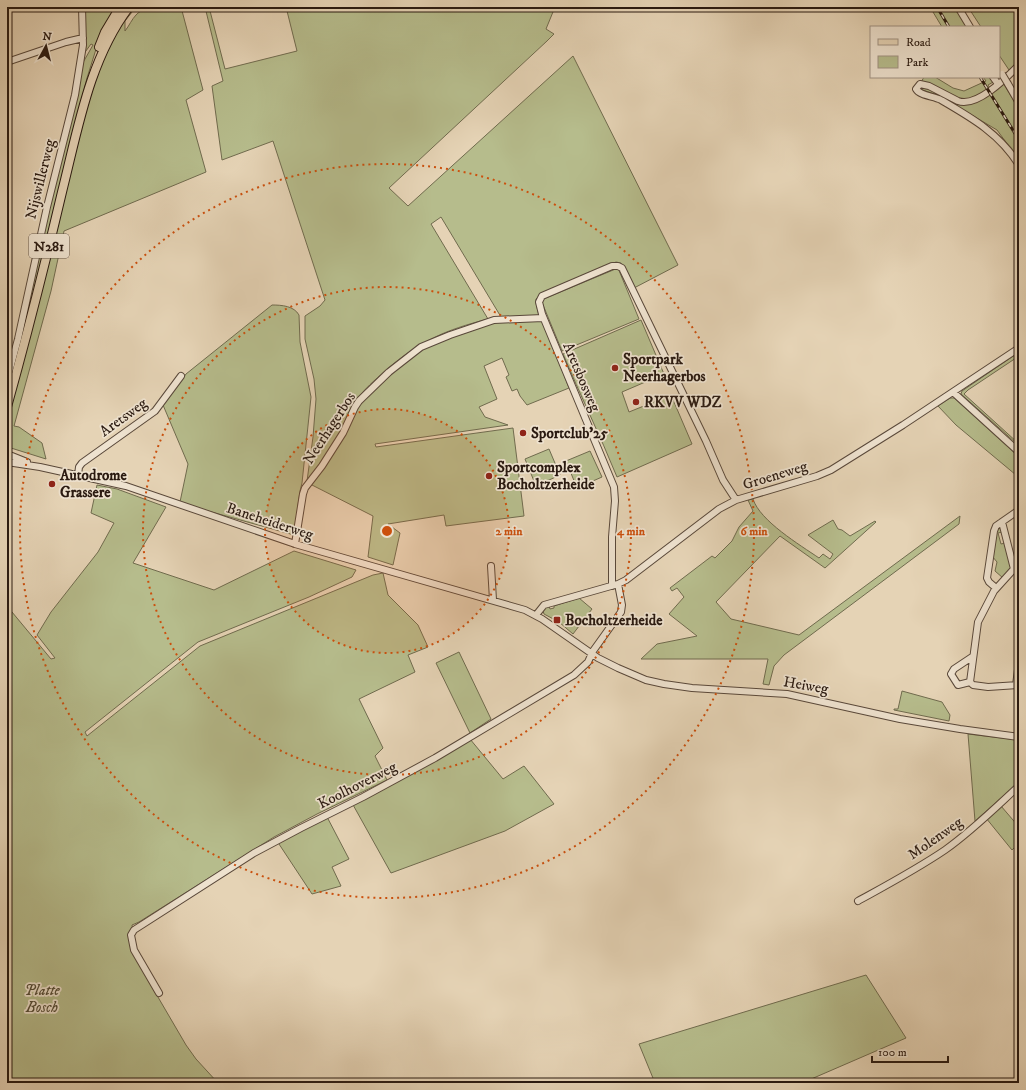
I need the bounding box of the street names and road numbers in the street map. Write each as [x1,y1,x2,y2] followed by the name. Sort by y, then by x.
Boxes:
[21,136,60,221] street label: Nijswillerweg
[29,234,69,258] road number: N281
[558,340,605,415] street label: Aretsbosweg
[299,388,360,468] street label: Neerhagerbos
[96,393,151,441] street label: Aretsweg
[740,456,810,494] street label: Groeneweg
[224,498,316,545] street label: Baneheiderweg
[782,672,831,699] street label: Heiweg
[315,757,401,813] street label: Koolhoverweg
[904,812,967,864] street label: Molenweg

